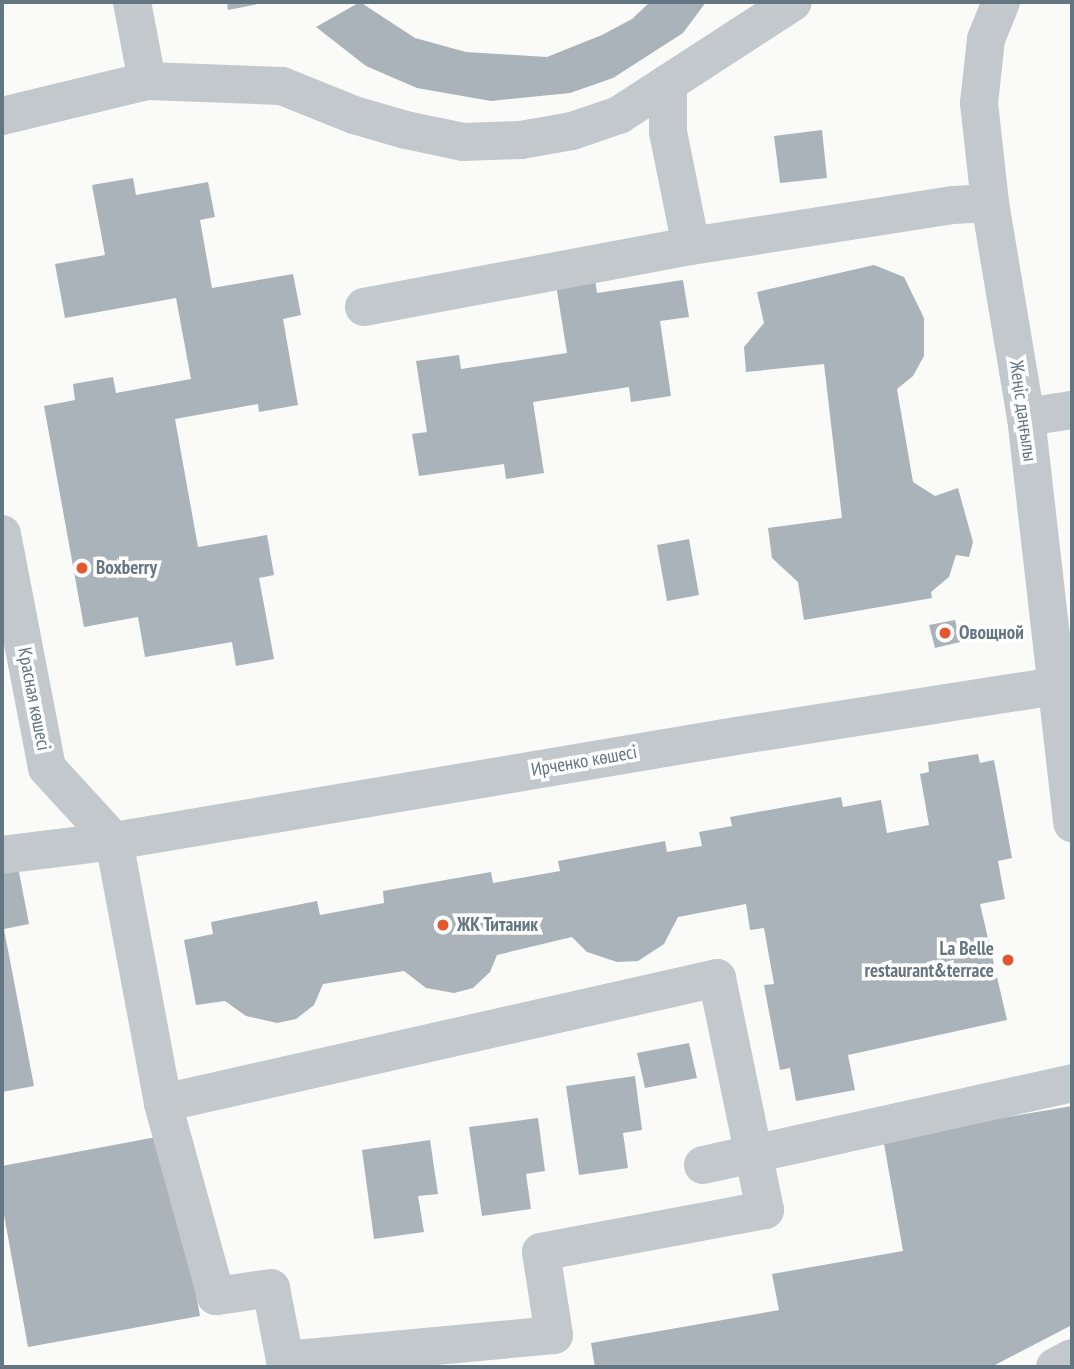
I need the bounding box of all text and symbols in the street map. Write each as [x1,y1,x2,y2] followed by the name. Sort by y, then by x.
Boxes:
[1005,359,1041,463] street label: Жеңіс даңғылы
[96,557,157,579] place label: Boxberry
[74,560,90,576] marker: Boxberry
[959,622,1024,644] place label: Овощной
[937,625,953,641] marker: Овощной
[13,646,55,752] street label: Красная көшесі
[529,740,639,782] street label: Ирченко көшесі
[457,914,539,936] place label: ЖК Титаник
[435,917,451,933] marker: ЖК Титаник
[864,938,994,982] place label: La Belle restaurant&terrace
[1000,952,1016,968] marker: La Belle restaurant&terrace

